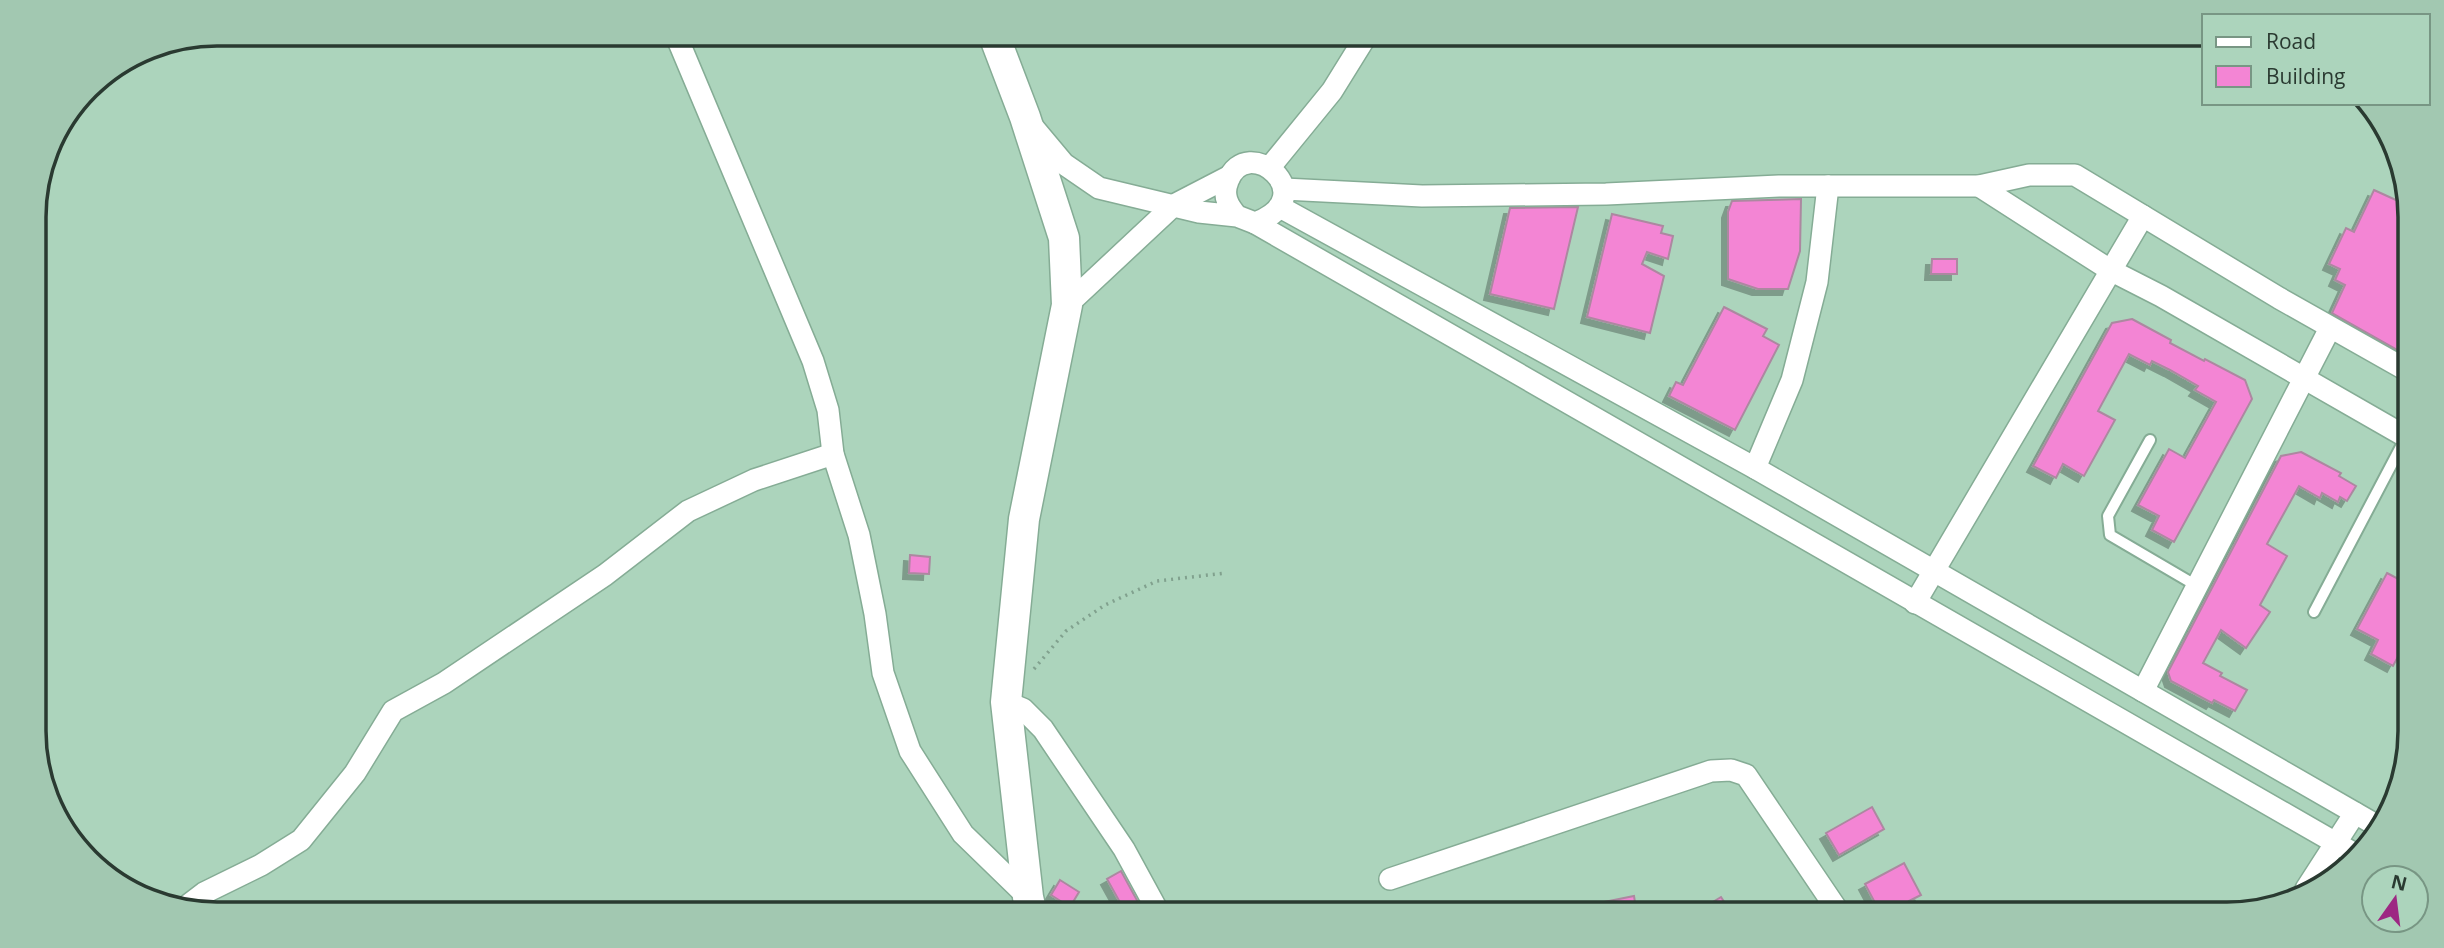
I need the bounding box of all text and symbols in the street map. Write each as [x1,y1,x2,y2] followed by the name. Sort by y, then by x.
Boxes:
[2202,14,2430,105] legend
[2266,27,2316,55] text: Road
[2266,62,2345,90] text: Building
[2360,864,2430,934] north arrow
[2388,868,2410,897] text: N

